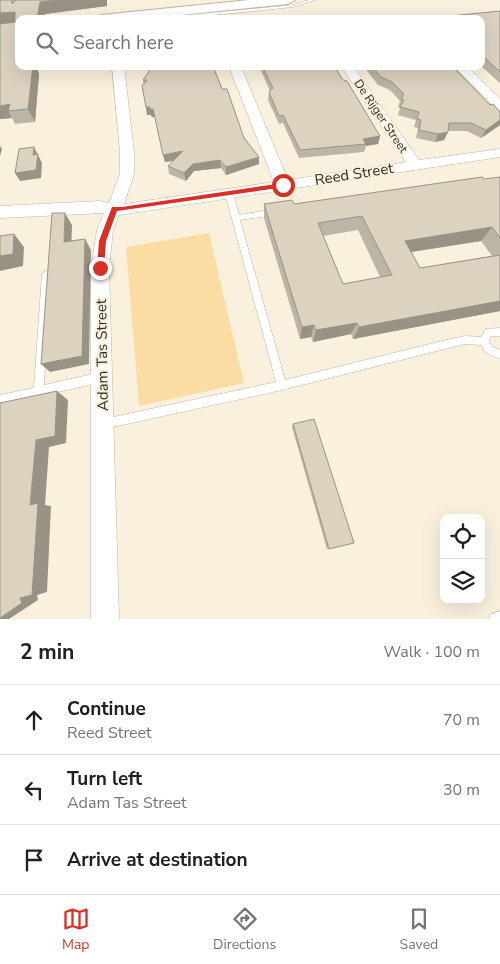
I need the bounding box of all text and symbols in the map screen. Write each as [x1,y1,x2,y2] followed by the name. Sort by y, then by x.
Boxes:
[15,15,485,70] search box
[33,29,61,57] icon: search
[73,30,174,56] text: Search here
[350,76,412,157] street label: De Rijger Street
[313,158,395,190] street label: Reed Street
[272,174,295,197] route start
[89,257,112,280] route end
[91,298,113,411] street label: Adam Tas Street
[440,514,485,604] map controls
[440,514,485,559] button: locate
[440,559,485,604] button: layers
[20,638,74,666] text: 2 min
[384,641,480,663] text: Walk · 100 m
[67,696,146,722] text: Continue
[20,706,48,734] icon: ahead
[443,709,480,731] text: 70 m
[67,722,152,744] text: Reed Street
[67,766,142,792] text: Turn left
[20,776,48,804] icon: left
[443,779,480,801] text: 30 m
[67,792,187,814] text: Adam Tas Street
[20,846,48,874] icon: arrive
[67,847,248,873] text: Arrive at destination
[62,905,90,954] tab: Map
[213,905,276,954] tab: Directions
[400,905,438,954] tab: Saved

